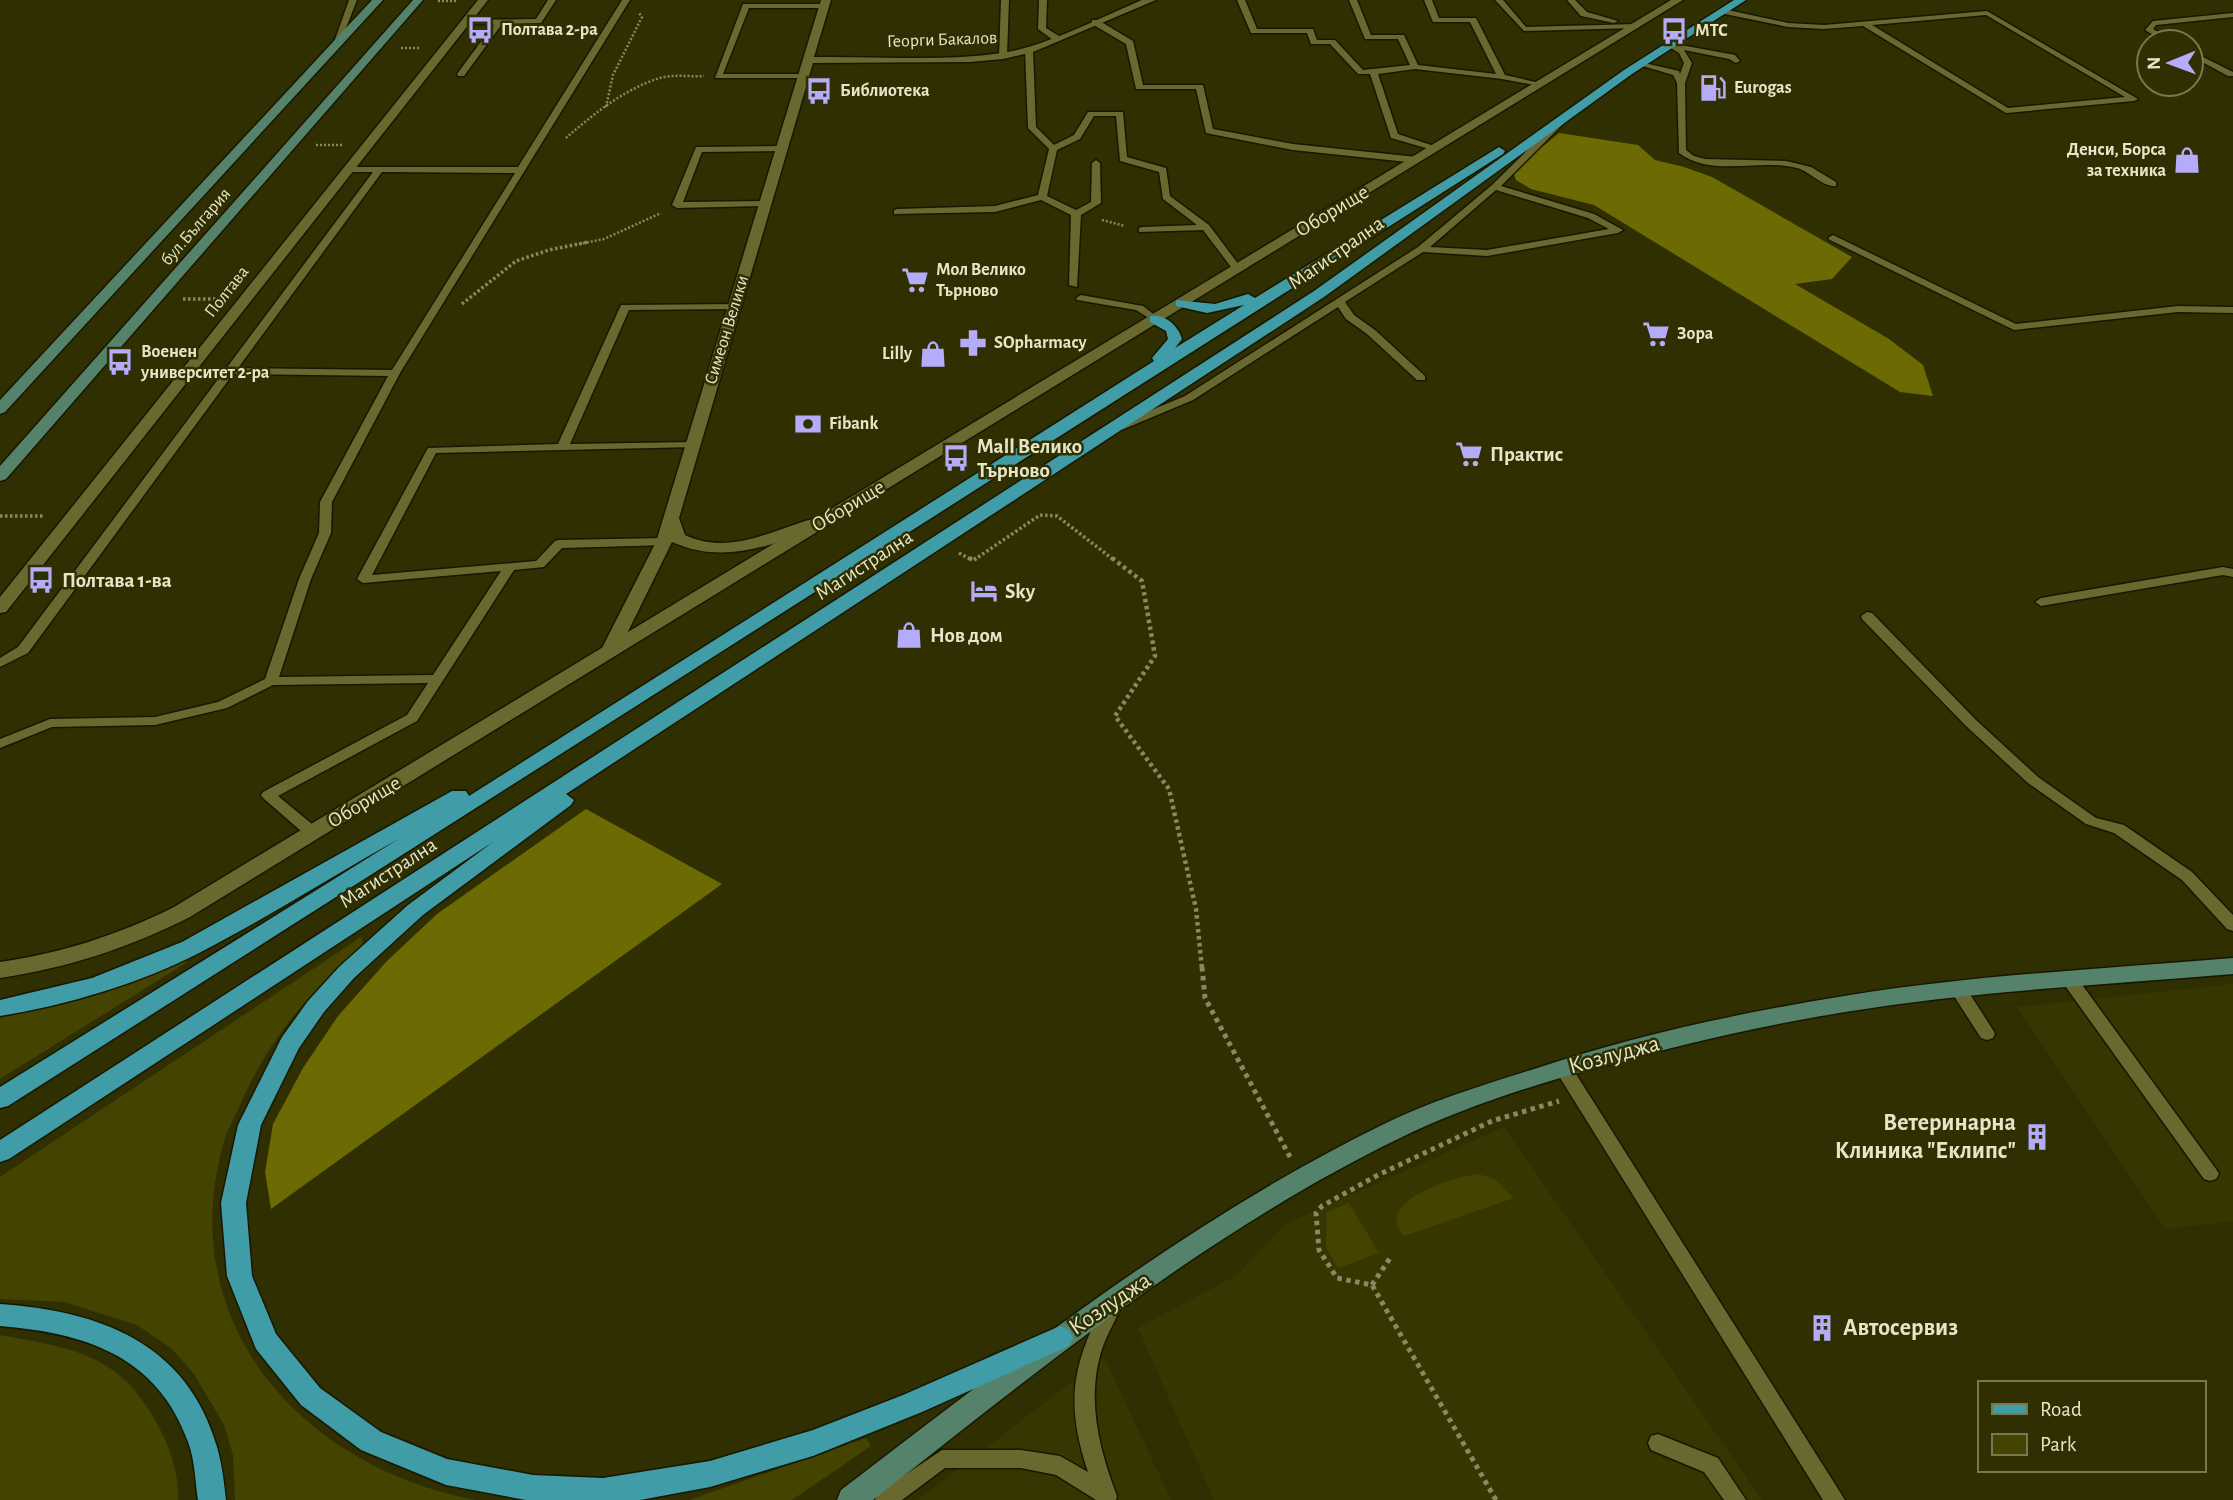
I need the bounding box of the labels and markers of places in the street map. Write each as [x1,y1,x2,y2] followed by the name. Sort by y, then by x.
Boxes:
[465,15,495,45] bus stop icon: Полтава 2-ра
[1659,16,1689,46] bus stop icon: МТС
[501,21,598,39] place label: Полтава 2-ра
[1695,22,1728,40] place label: МТС
[1698,73,1728,103] fuel station icon: Eurogas
[804,76,834,106] bus stop icon: Библиотека
[1734,79,1792,97] place label: Eurogas
[840,82,930,100] place label: Библиотека
[2067,141,2166,180] place label: Денси, Борса за техника
[2172,145,2202,175] shop icon: Денси, Борса за техника
[936,261,1026,300] place label: Мол Велико Търново
[900,265,930,295] supermarket icon: Мол Велико Търново
[1641,319,1671,349] supermarket icon: Зора
[1677,325,1714,343] place label: Зора
[958,328,988,358] pharmacy icon: SOpharmacy
[994,334,1087,352] place label: SOpharmacy
[918,339,948,369] shop icon: Lilly
[140,343,270,382] place label: Военен университет 2-ра
[882,345,913,363] place label: Lilly
[105,347,135,377] bus stop icon: Военен университет 2-ра
[793,409,823,439] bank icon: Fibank
[829,415,878,433] place label: Fibank
[977,436,1082,481] place label: Mall Велико Търново
[1454,439,1484,469] supermarket icon: Практис
[941,443,971,473] bus stop icon: Mall Велико Търново
[1490,444,1563,465] place label: Практис
[26,565,56,595] bus stop icon: Полтава 1-ва
[62,570,172,591] place label: Полтава 1-ва
[969,576,999,606] hotel icon: Sky
[1005,581,1036,602] place label: Sky
[894,620,924,650] shop icon: Нов дом
[930,625,1003,646] place label: Нов дом
[1835,1111,2016,1163] place label: Ветеринарна Клиника "Еклипс"
[2022,1122,2052,1152] building icon: Ветеринарна Клиника "Еклипс"
[1807,1313,1837,1343] building icon: Автосервиз
[1843,1316,1958,1340] place label: Автосервиз

